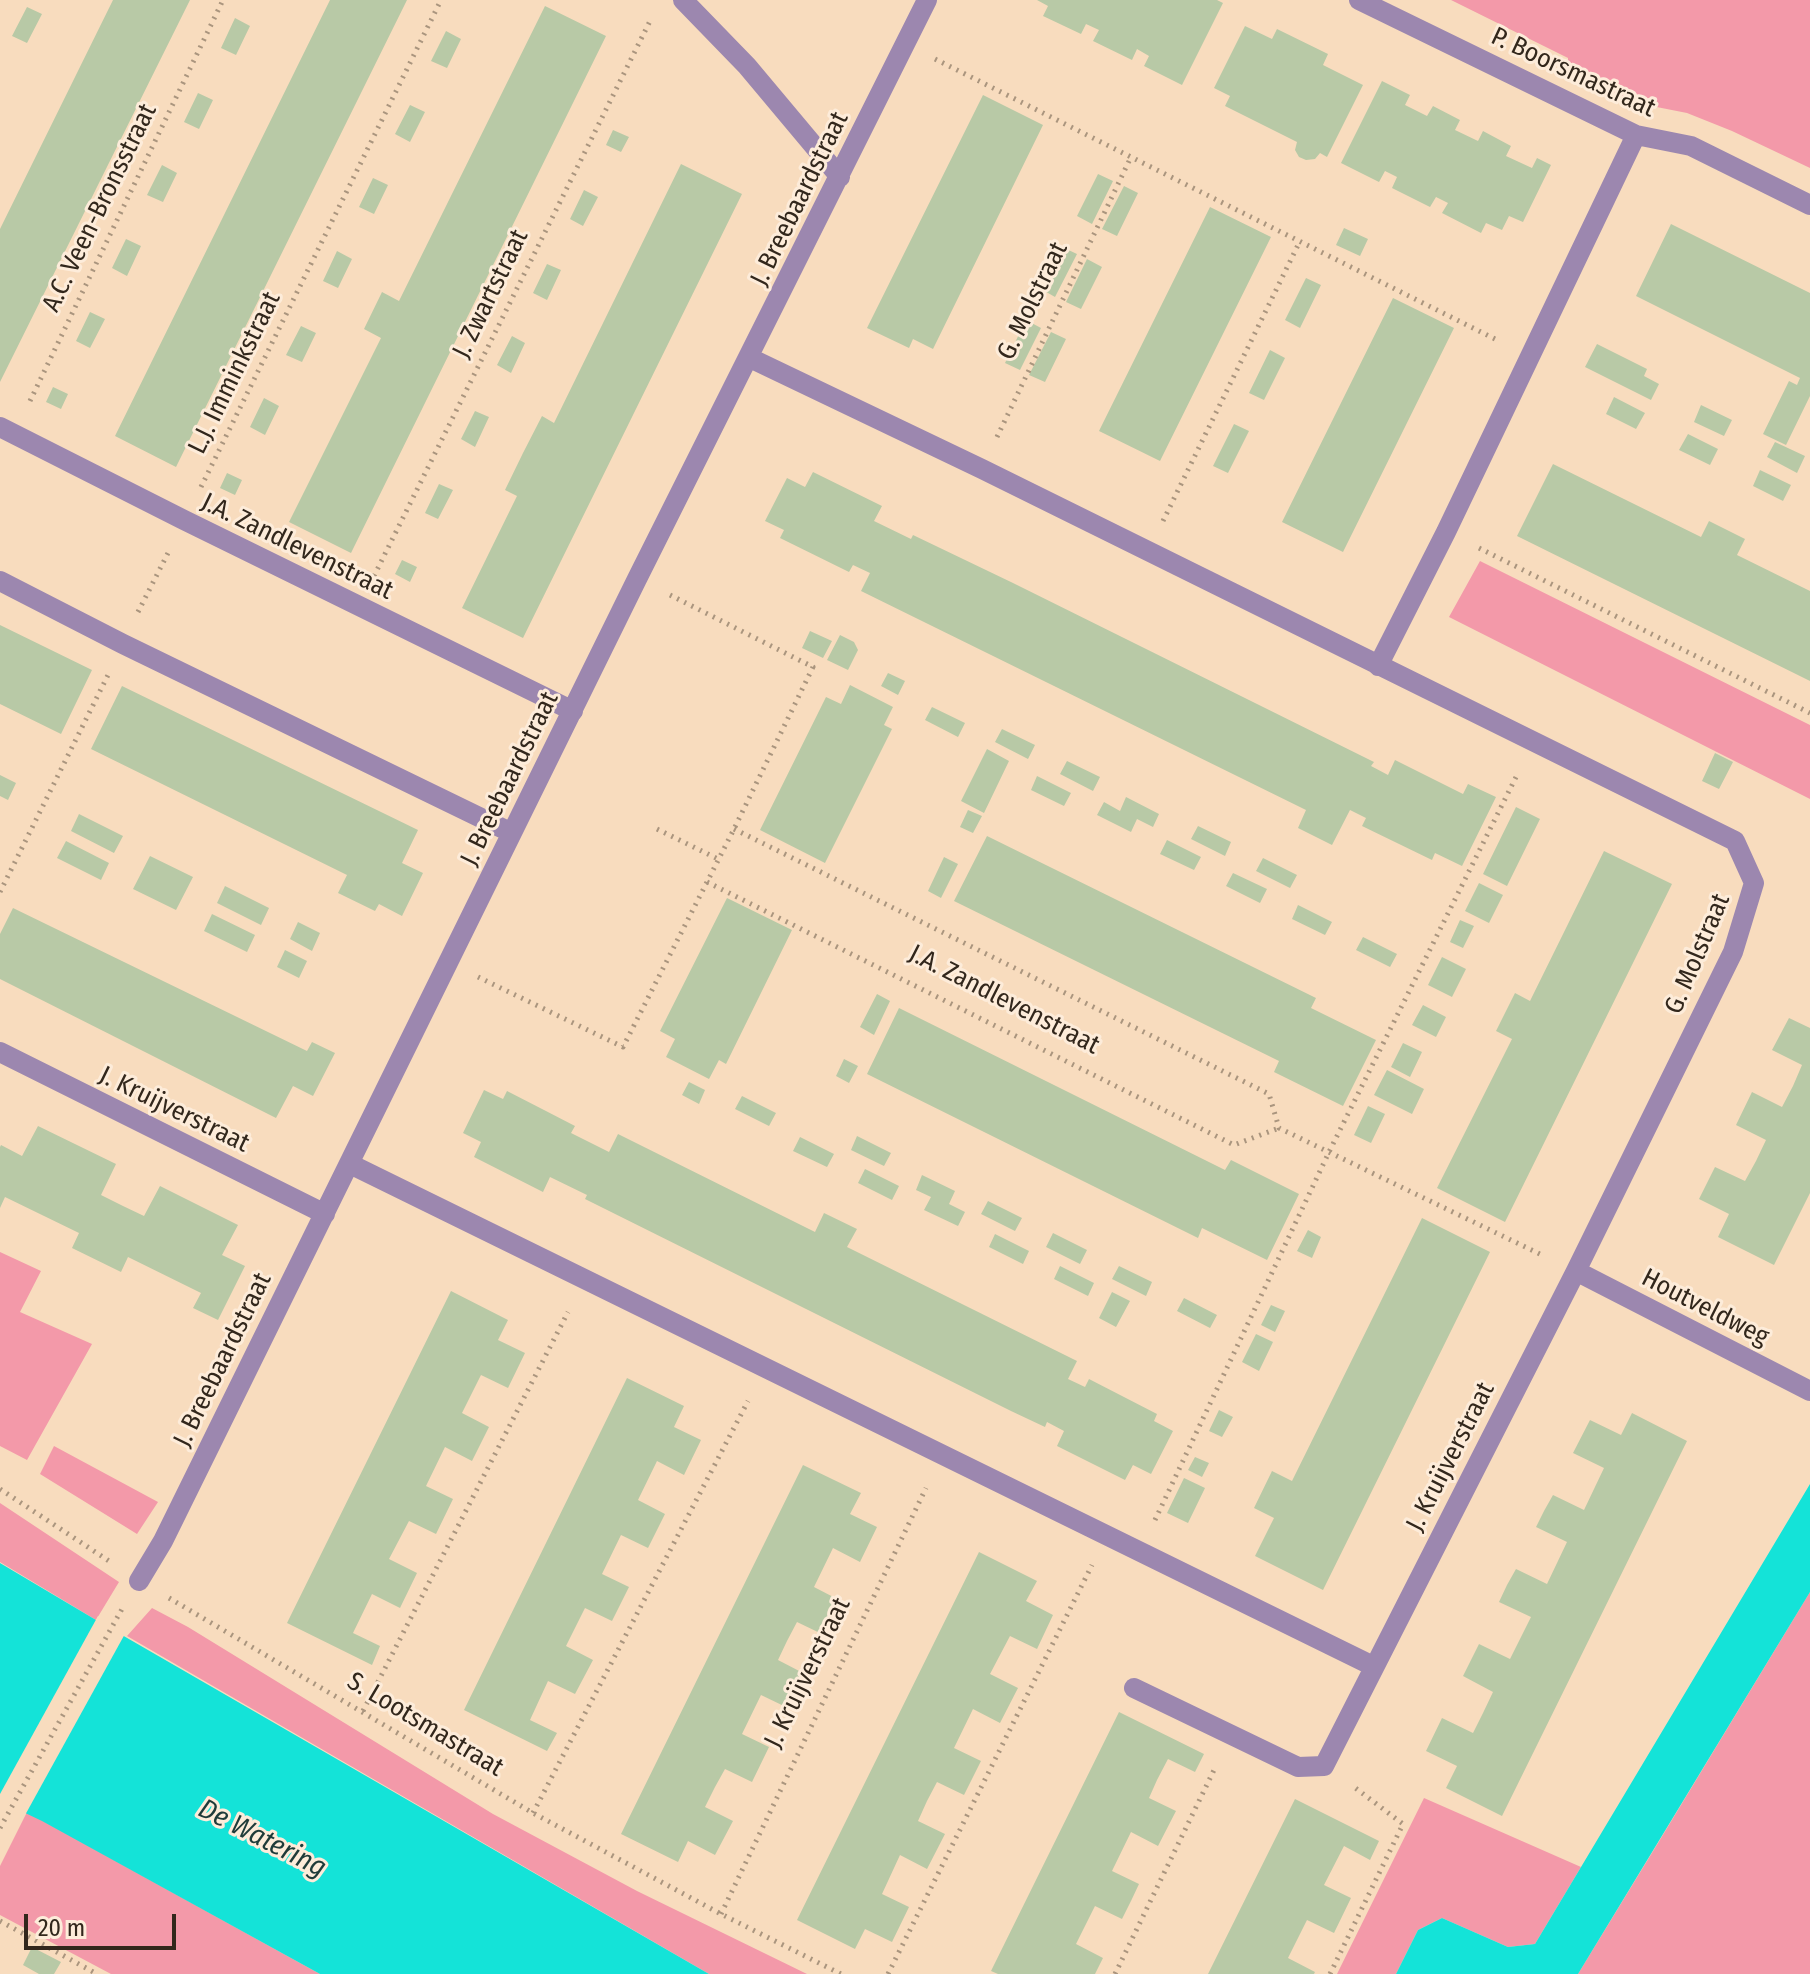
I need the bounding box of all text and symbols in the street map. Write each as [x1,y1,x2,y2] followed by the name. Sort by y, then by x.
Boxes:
[1486,21,1660,125] street label: P. Boorsmastraat
[36,99,164,317] street label: A.C. Veen-Bronsstraat
[744,107,856,291] street label: J. Breebaardstraat
[446,224,536,364] street label: J. Zwartstraat
[991,237,1075,365] street label: G. Molstraat
[182,287,288,459] street label: L.J. Imminkstraat
[196,487,398,607] street label: J.A. Zandlevenstraat
[454,687,566,871] street label: J. Breebaardstraat
[1659,889,1737,1019] street label: G. Molstraat
[904,939,1104,1061] street label: J.A. Zandlevenstraat
[94,1060,254,1160] street label: J. Kruijverstraat
[1636,1263,1774,1353] street label: Houtveldweg
[167,1268,279,1452] street label: J. Breebaardstraat
[1400,1377,1502,1537] street label: J. Kruijverstraat
[758,1593,858,1753] street label: J. Kruijverstraat
[341,1666,509,1784] street label: S. Lootsmastraat
[192,1792,332,1886] water label: De Watering
[28,1898,180,1948] scale bar
[38,1914,85,1942] text: 20 m

